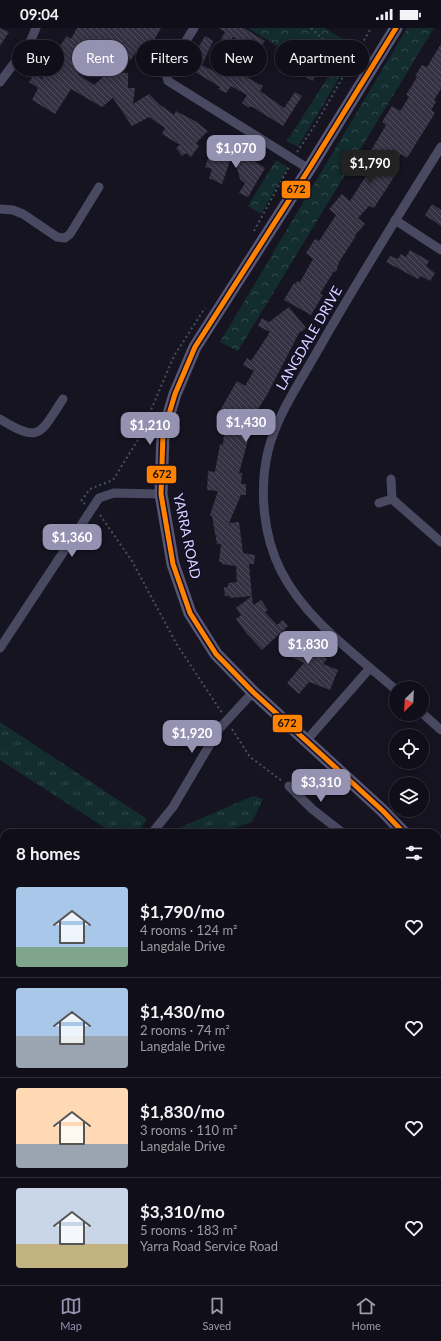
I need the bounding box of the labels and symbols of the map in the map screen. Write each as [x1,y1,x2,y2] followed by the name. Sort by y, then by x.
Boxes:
[203,135,269,169] pin: $1,070
[337,150,403,184] pin: $1,790
[281,180,311,199] line badge: 672
[286,182,306,195] text: 672
[272,283,345,393] street label: LANGDALE DRIVE
[213,409,279,443] pin: $1,430
[117,412,183,446] pin: $1,210
[146,465,177,484] line badge: 672
[152,467,172,480] text: 672
[170,492,205,580] street label: YARRA ROAD
[39,524,105,558] pin: $1,360
[275,631,341,665] pin: $1,830
[389,681,429,721] north arrow
[272,714,303,733] line badge: 672
[277,716,297,729] text: 672
[159,720,225,754] pin: $1,920
[288,769,354,803] pin: $3,310

